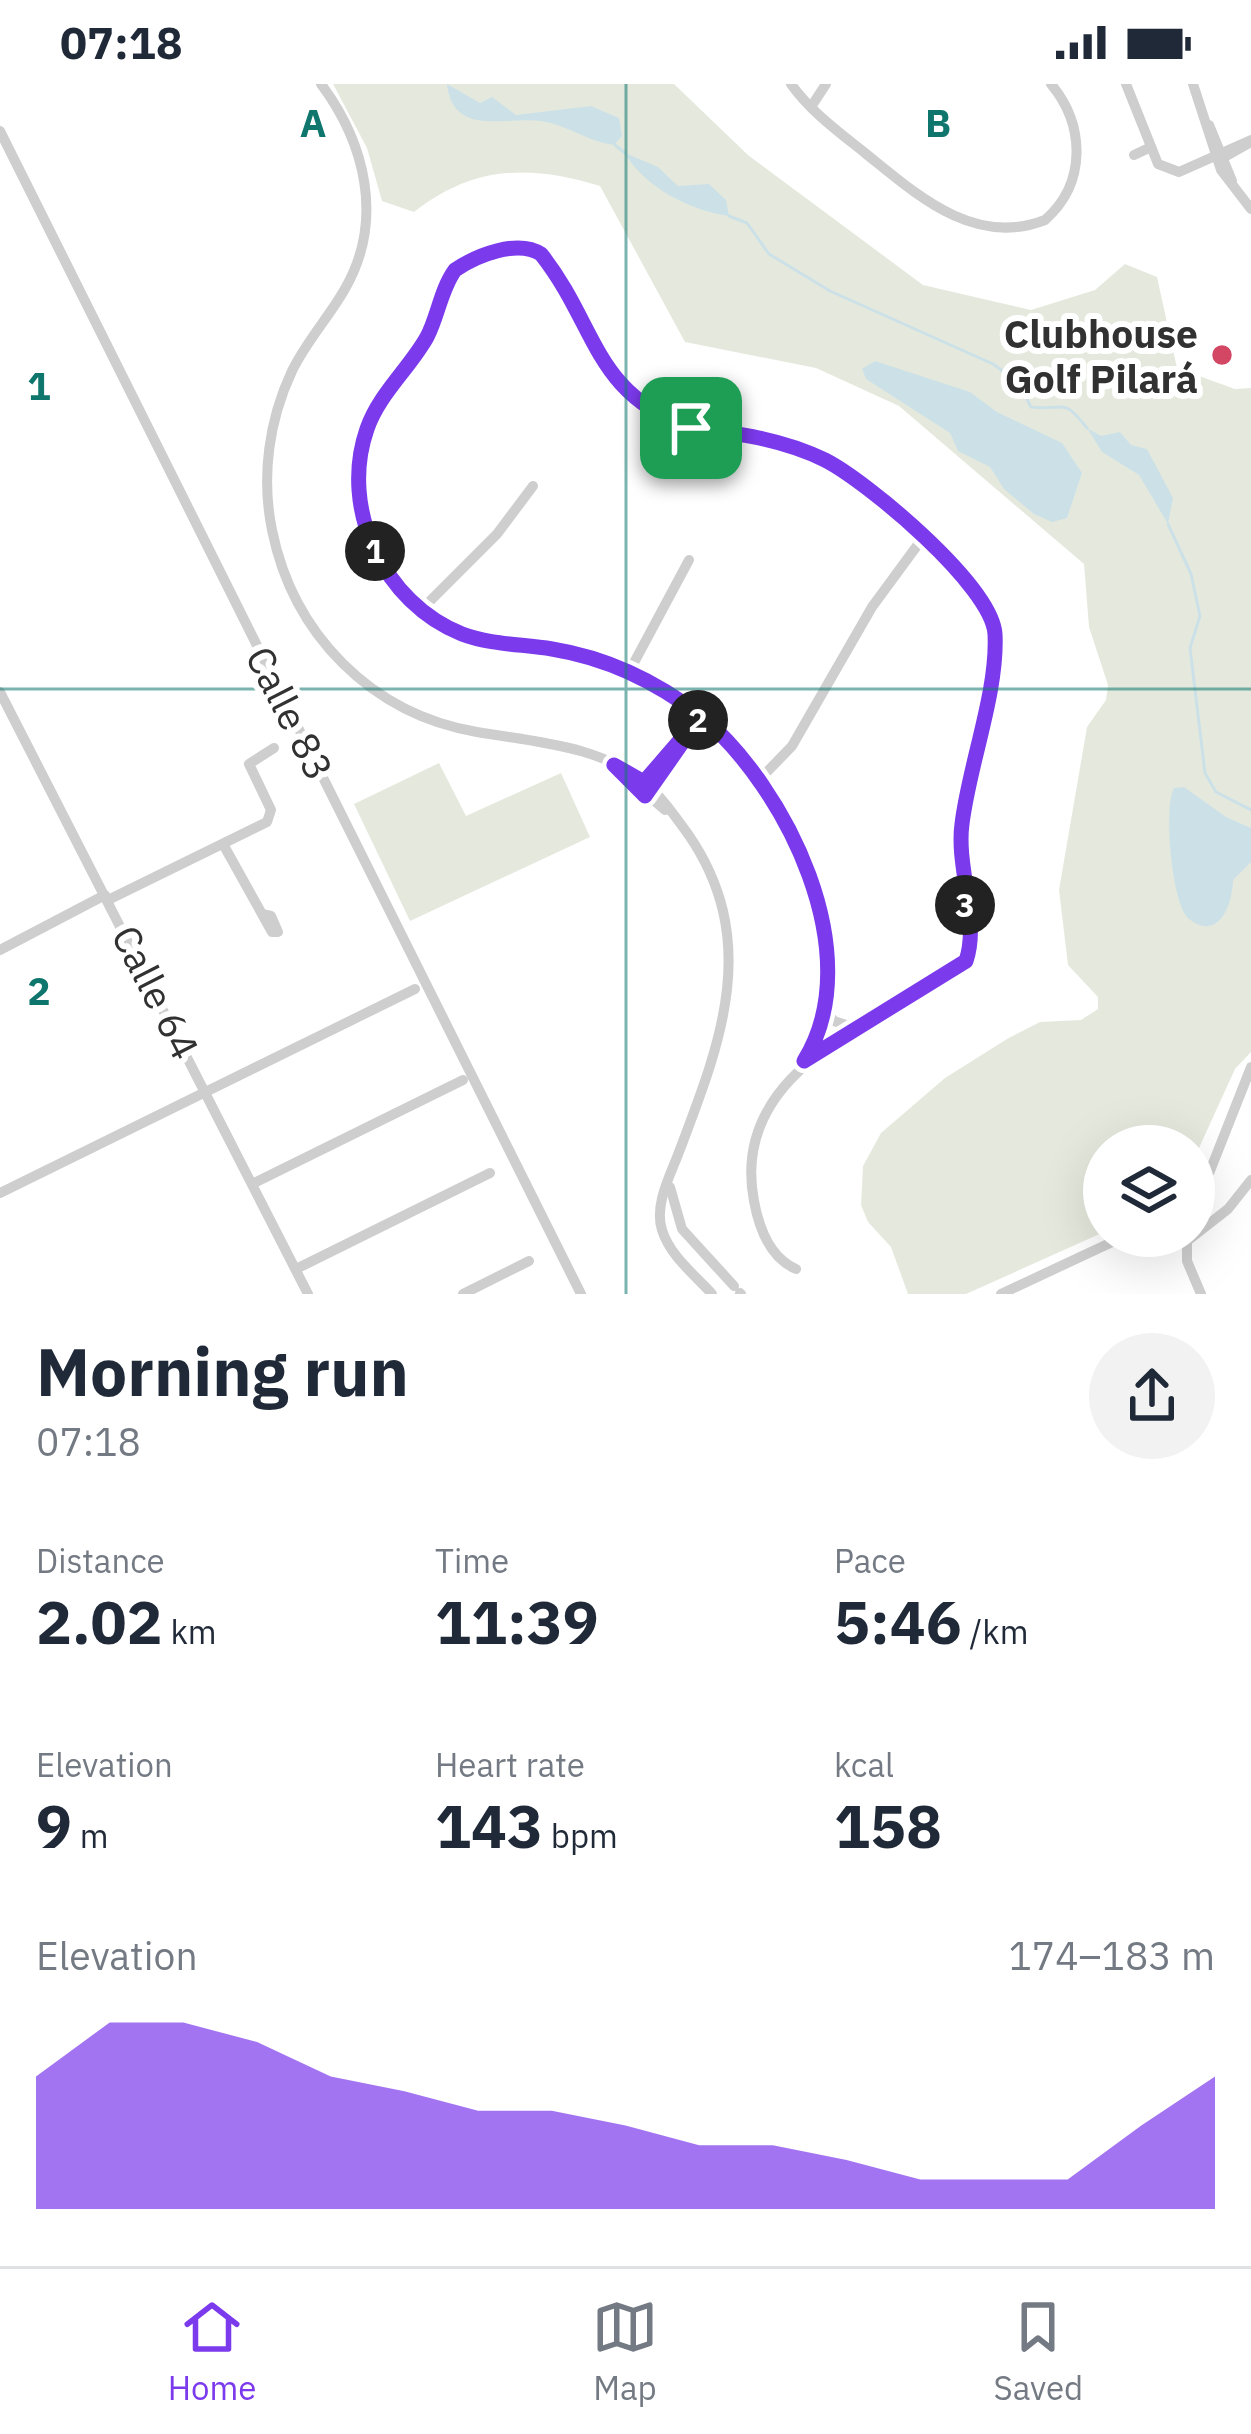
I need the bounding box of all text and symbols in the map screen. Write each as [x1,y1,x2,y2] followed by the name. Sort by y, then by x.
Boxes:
[60,13,183,71] text: 07:18
[300,97,326,148] text: A
[925,97,951,148] text: B
[1004,308,1198,404] place label: Clubhouse Golf Pilará
[1209,342,1235,368] marker: Clubhouse Golf Pilará
[27,360,51,411] text: 1
[640,377,742,479] pin
[658,395,724,461] icon: arrive
[345,521,405,581] pin: 1
[365,529,385,572] text: 1
[235,638,345,788] street label: Calle 83
[668,690,728,750] pin: 2
[688,698,708,741] text: 2
[935,875,995,935] pin: 3
[955,883,975,926] text: 3
[101,917,211,1067] street label: Calle 64
[27,965,51,1016] text: 2
[1083,1125,1215,1257] map controls
[1083,1125,1215,1257] button: layers
[36,1328,409,1414] text: Morning run
[1089,1333,1215,1459] button: share
[36,1416,141,1467] text: 07:18
[36,1539,165,1582] text: Distance
[435,1539,509,1582] text: Time
[834,1539,906,1582] text: Pace
[36,1582,163,1661] text: 2.02
[435,1582,599,1661] text: 11:39
[834,1582,962,1661] text: 5:46
[163,1610,217,1653] text: km
[962,1610,1028,1653] text: /km
[36,1743,173,1786] text: Elevation
[435,1743,585,1786] text: Heart rate
[834,1743,894,1786] text: kcal
[36,1786,72,1865] text: 9
[435,1786,543,1865] text: 143
[834,1786,942,1865] text: 158
[72,1814,109,1857] text: m
[543,1814,618,1857] text: bpm
[36,1930,198,1981] text: Elevation
[1008,1930,1215,1981] text: 174–183 m
[168,2294,256,2409] tab: Home
[592,2294,658,2409] tab: Map
[993,2294,1083,2409] tab: Saved

